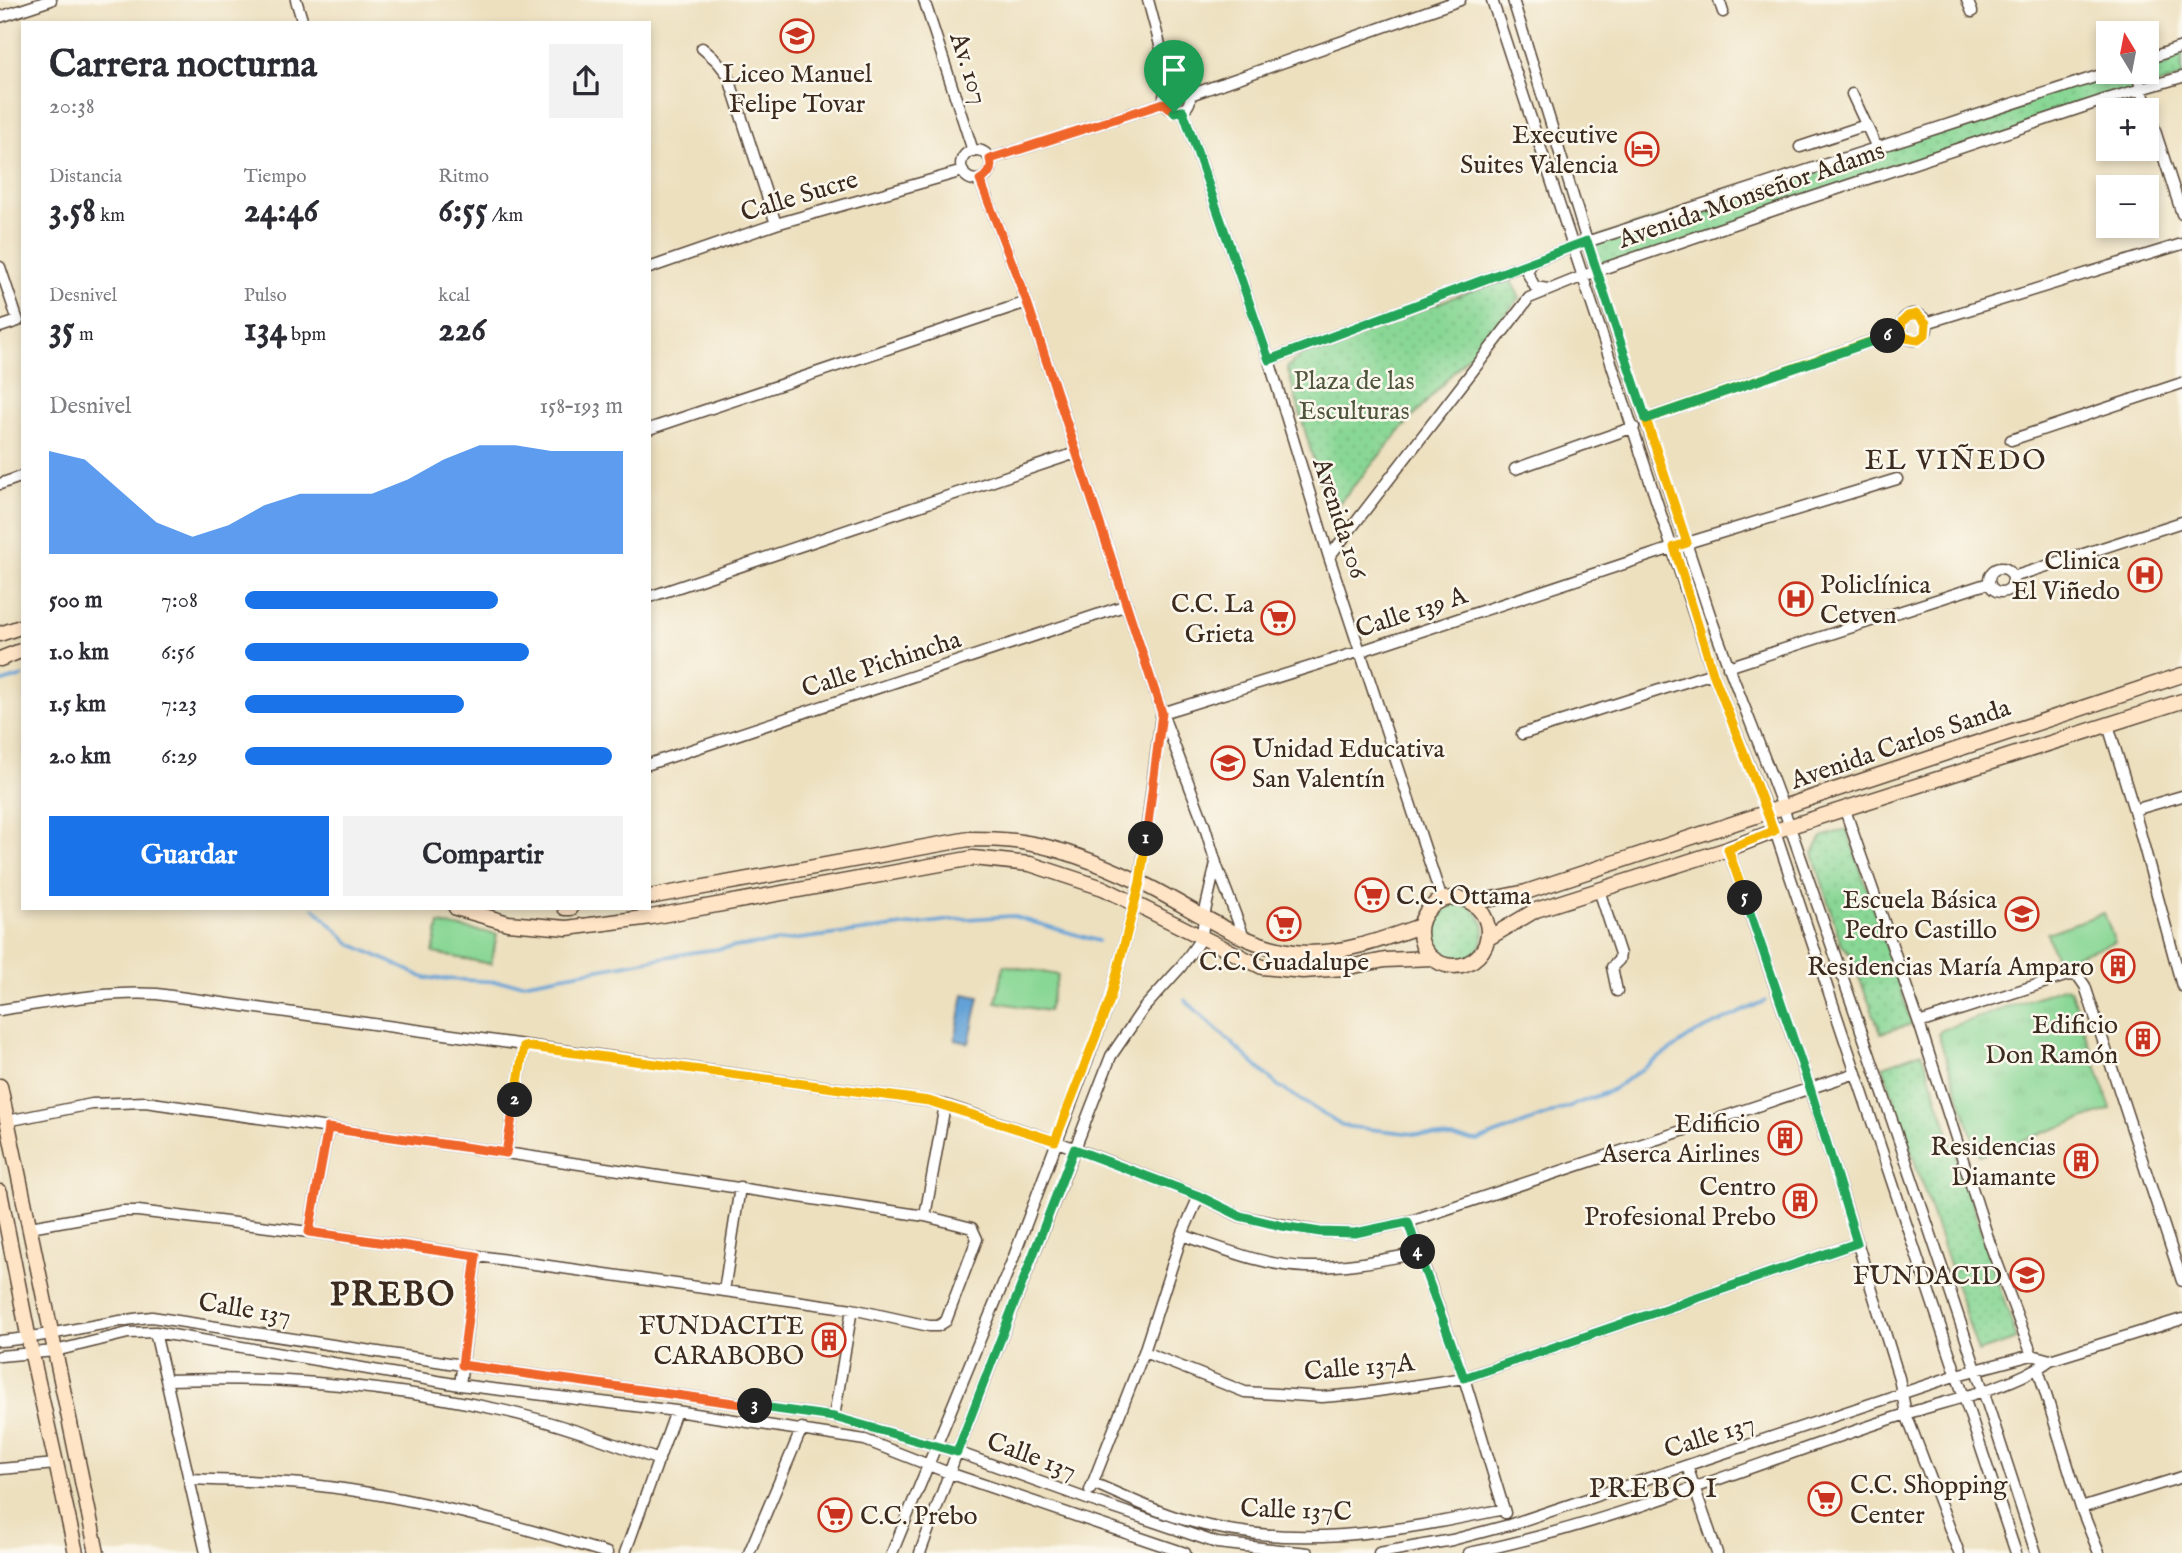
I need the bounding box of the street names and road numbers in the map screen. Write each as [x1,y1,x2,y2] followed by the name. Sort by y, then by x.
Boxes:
[941,27,996,109] street label: Av. 107
[1613,134,1889,257] street label: Avenida Monseñor Adams
[737,163,862,230] street label: Calle Sucre
[1304,453,1375,584] street label: Avenida 106
[1351,578,1473,646] street label: Calle 139 A
[798,623,966,706] street label: Calle Pichincha
[1785,691,2016,798] street label: Avenida Carlos Sanda
[196,1286,293,1333] street label: Calle 137
[1303,1346,1417,1389] street label: Calle 137A
[1660,1406,1759,1467] street label: Calle 137
[982,1425,1081,1488] street label: Calle 137
[1240,1492,1352,1529] street label: Calle 137C

